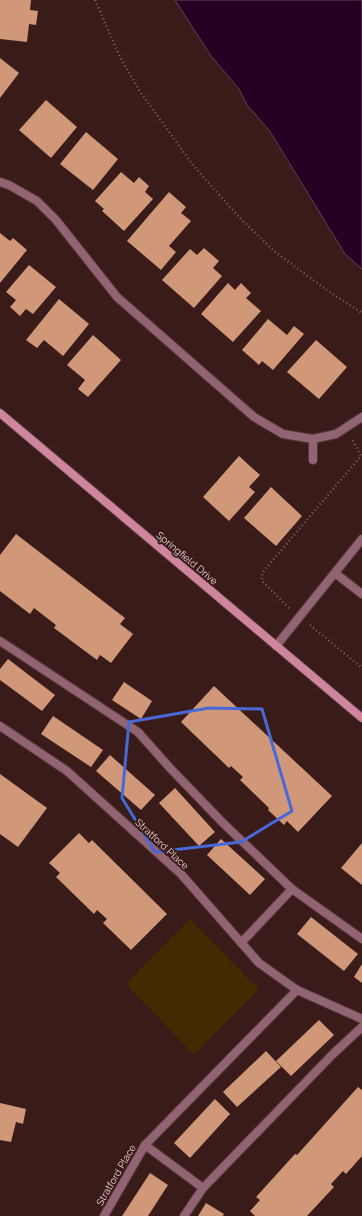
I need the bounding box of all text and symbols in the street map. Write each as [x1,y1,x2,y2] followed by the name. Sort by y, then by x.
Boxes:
[154,529,220,587] street label: Springfield Drive
[133,817,191,871] street label: Stratford Place
[94,1142,138,1207] street label: Stratford Place

